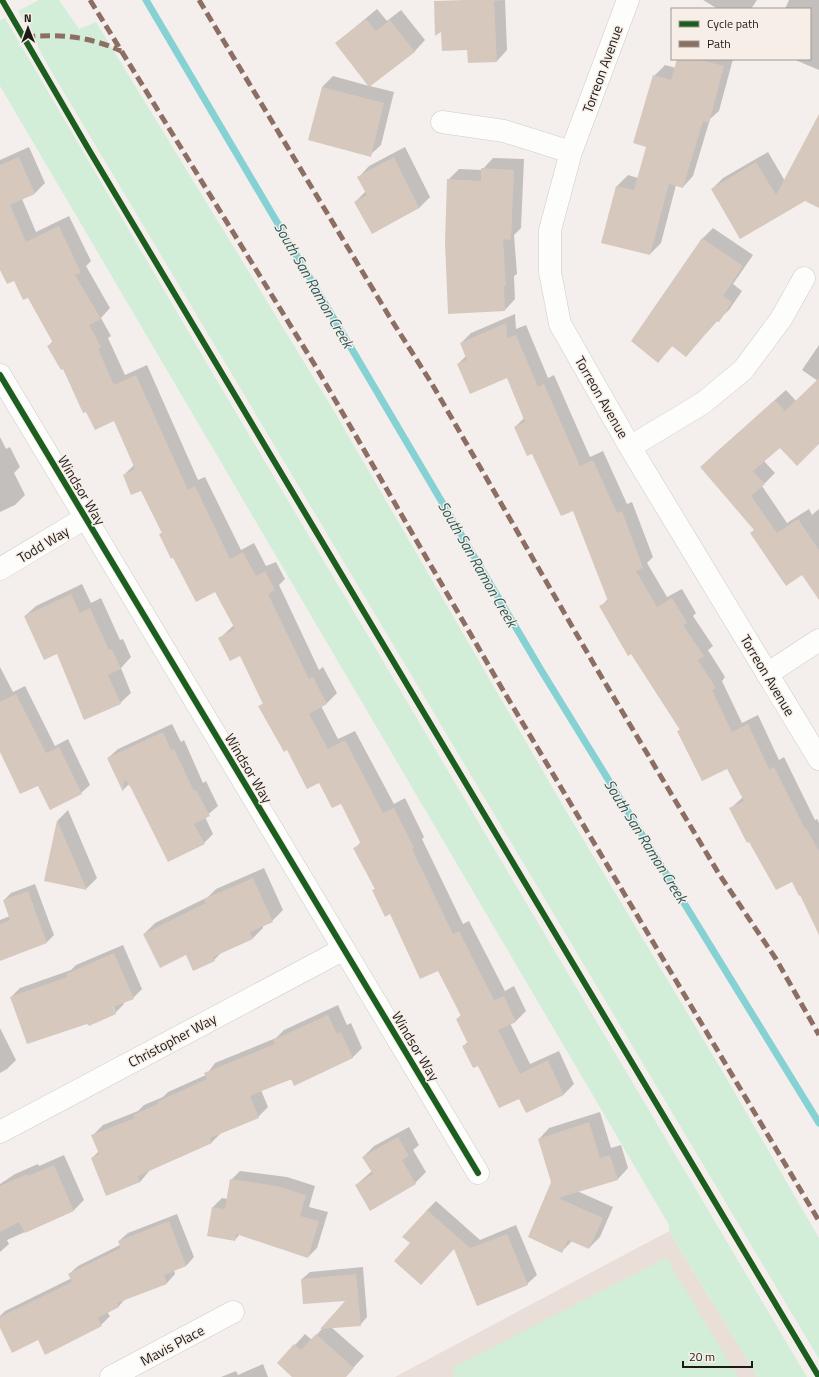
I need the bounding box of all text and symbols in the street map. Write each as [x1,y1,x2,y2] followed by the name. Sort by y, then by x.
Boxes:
[8,8,48,48] north arrow
[671,8,811,60] legend
[24,10,32,26] text: N
[707,14,759,33] text: Cycle path
[576,22,628,116] street label: Torreon Avenue
[707,34,731,53] text: Path
[269,218,361,354] water label: South San Ramon Creek
[570,352,634,442] street label: Torreon Avenue
[53,451,111,529] street label: Windsor Way
[433,497,525,633] water label: South San Ramon Creek
[13,520,73,568] street label: Todd Way
[735,630,801,720] street label: Torreon Avenue
[220,729,278,807] street label: Windsor Way
[599,775,695,909] water label: South San Ramon Creek
[387,1007,445,1085] street label: Windsor Way
[124,1008,220,1072] street label: Christopher Way
[136,1319,208,1371] street label: Mavis Place
[683,1343,752,1369] scale bar
[689,1347,715,1366] text: 20 m

